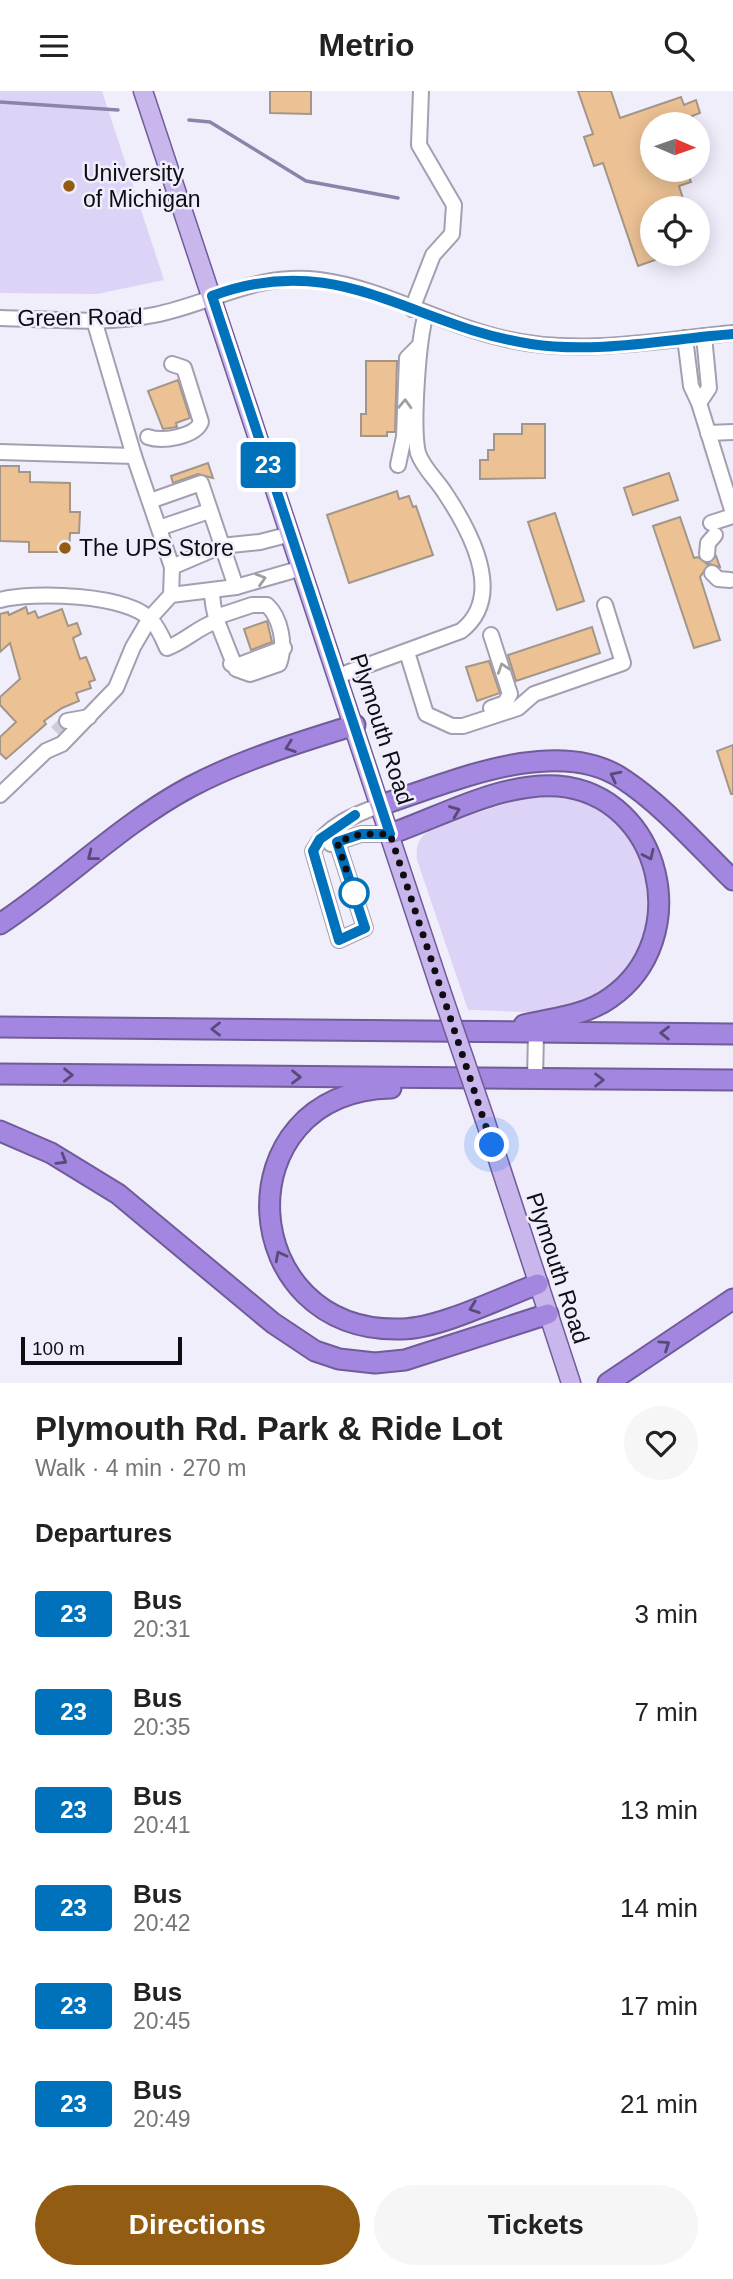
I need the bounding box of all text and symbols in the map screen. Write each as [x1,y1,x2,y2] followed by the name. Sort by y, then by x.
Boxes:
[35,27,73,65] icon: menu
[319,27,415,63] text: Metrio
[660,27,698,65] icon: search
[640,112,710,182] north arrow
[640,112,710,266] map controls
[83,160,201,212] place label: University of Michigan
[61,178,77,194] marker: University of Michigan
[640,196,710,266] button: locate
[17,303,143,331] street label: Green Road
[398,398,413,409] one-way arrow
[236,442,300,488] line badge: 23
[255,451,281,478] text: 23
[79,535,234,561] place label: The UPS Store
[57,540,73,556] marker: The UPS Store
[255,573,267,588] one-way arrow
[345,650,419,808] street label: Plymouth Road
[496,663,511,675] one-way arrow
[285,738,297,752] one-way arrow
[610,770,622,784] one-way arrow
[448,805,460,819] one-way arrow
[88,847,100,860] one-way arrow
[641,848,655,860] one-way arrow
[339,878,369,908] unlabelled marker
[211,1021,221,1037] one-way arrow
[659,1025,670,1041] one-way arrow
[63,1067,74,1083] one-way arrow
[291,1069,301,1085] one-way arrow
[594,1072,604,1088] one-way arrow
[474,1127,509,1162] your location
[54,1152,67,1165] one-way arrow
[521,1189,595,1347] street label: Plymouth Road
[274,1251,288,1263] one-way arrow
[469,1299,481,1313] one-way arrow
[21,1334,182,1366] scale bar
[32,1338,85,1359] text: 100 m
[657,1341,670,1353] one-way arrow
[624,1406,698,1480] button: heart
[35,1410,503,1447] text: Plymouth Rd. Park & Ride Lot
[35,1455,246,1481] text: Walk · 4 min · 270 m
[35,1518,172,1548] text: Departures
[133,1585,182,1615] text: Bus
[634,1599,698,1629] text: 3 min
[60,1600,87,1627] text: 23
[133,1616,191,1642] text: 20:31
[133,1683,182,1713] text: Bus
[634,1697,698,1727] text: 7 min
[60,1698,87,1725] text: 23
[133,1714,191,1740] text: 20:35
[133,1781,182,1811] text: Bus
[620,1795,698,1825] text: 13 min
[60,1796,87,1823] text: 23
[133,1812,191,1838] text: 20:41
[133,1879,182,1909] text: Bus
[620,1893,698,1923] text: 14 min
[60,1894,87,1921] text: 23
[133,1910,191,1936] text: 20:42
[133,1977,182,2007] text: Bus
[620,1991,698,2021] text: 17 min
[60,1992,87,2019] text: 23
[133,2008,191,2034] text: 20:45
[133,2075,182,2105] text: Bus
[620,2089,698,2119] text: 21 min
[60,2090,87,2117] text: 23
[133,2106,191,2132] text: 20:49
[35,2185,360,2265] button: Directions
[374,2185,698,2265] button: Tickets

